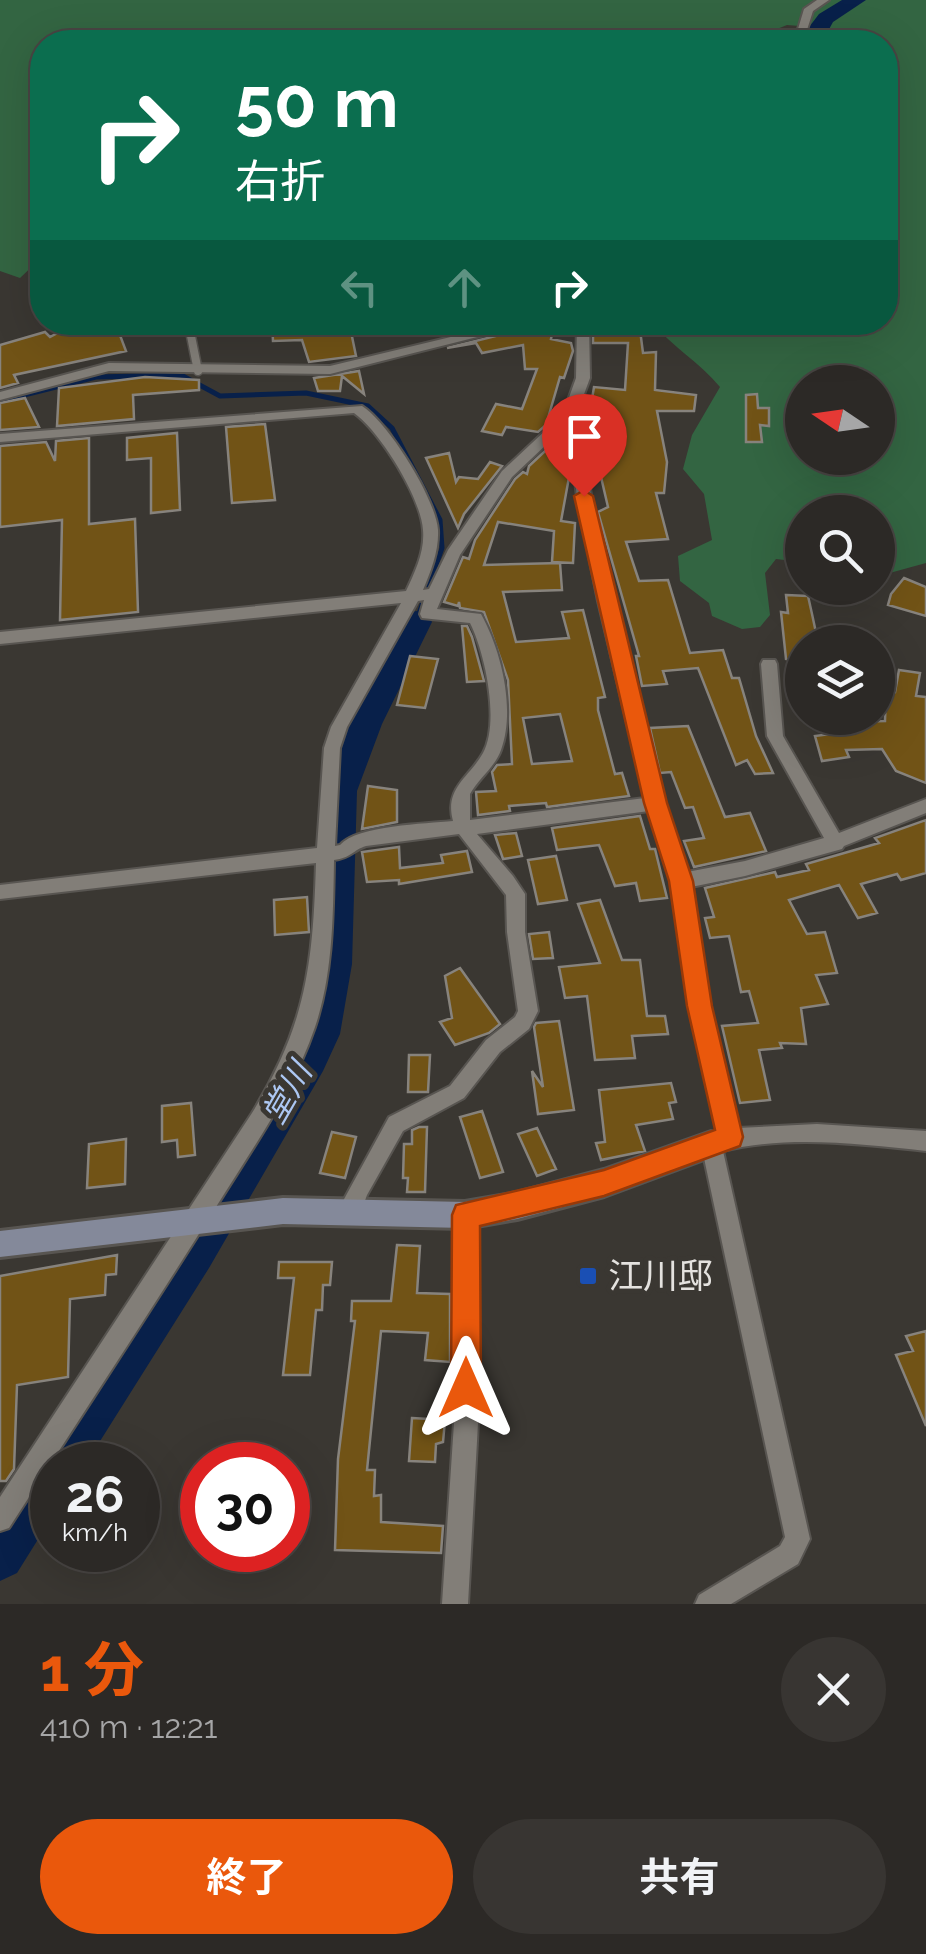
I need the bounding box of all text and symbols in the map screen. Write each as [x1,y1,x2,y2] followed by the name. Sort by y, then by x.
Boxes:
[235,61,399,143] text: 50 m
[70,70,200,200] icon: right
[235,155,325,208] text: 右折
[332,260,387,315] icon: left
[437,260,492,315] icon: ahead
[542,260,597,315] icon: right
[785,365,895,475] north arrow
[785,365,895,735] map controls
[542,394,627,497] pin
[557,409,612,464] icon: arrive
[785,495,895,605] button: search
[785,625,895,735] button: layers
[255,1053,320,1130] water label: 堂川
[608,1255,713,1296] place label: 江川邸
[577,1265,599,1287] marker: 江川邸
[414,1336,518,1440] position arrow
[180,1442,310,1572] speed limit sign: 30
[66,1465,124,1524] text: 26
[62,1517,128,1547] text: km/h
[40,1635,144,1705] text: 1 分
[781,1637,886,1742] button: close
[40,1708,217,1745] text: 410 m · 12:21
[40,1819,453,1934] button: 終了
[473,1819,886,1934] button: 共有

